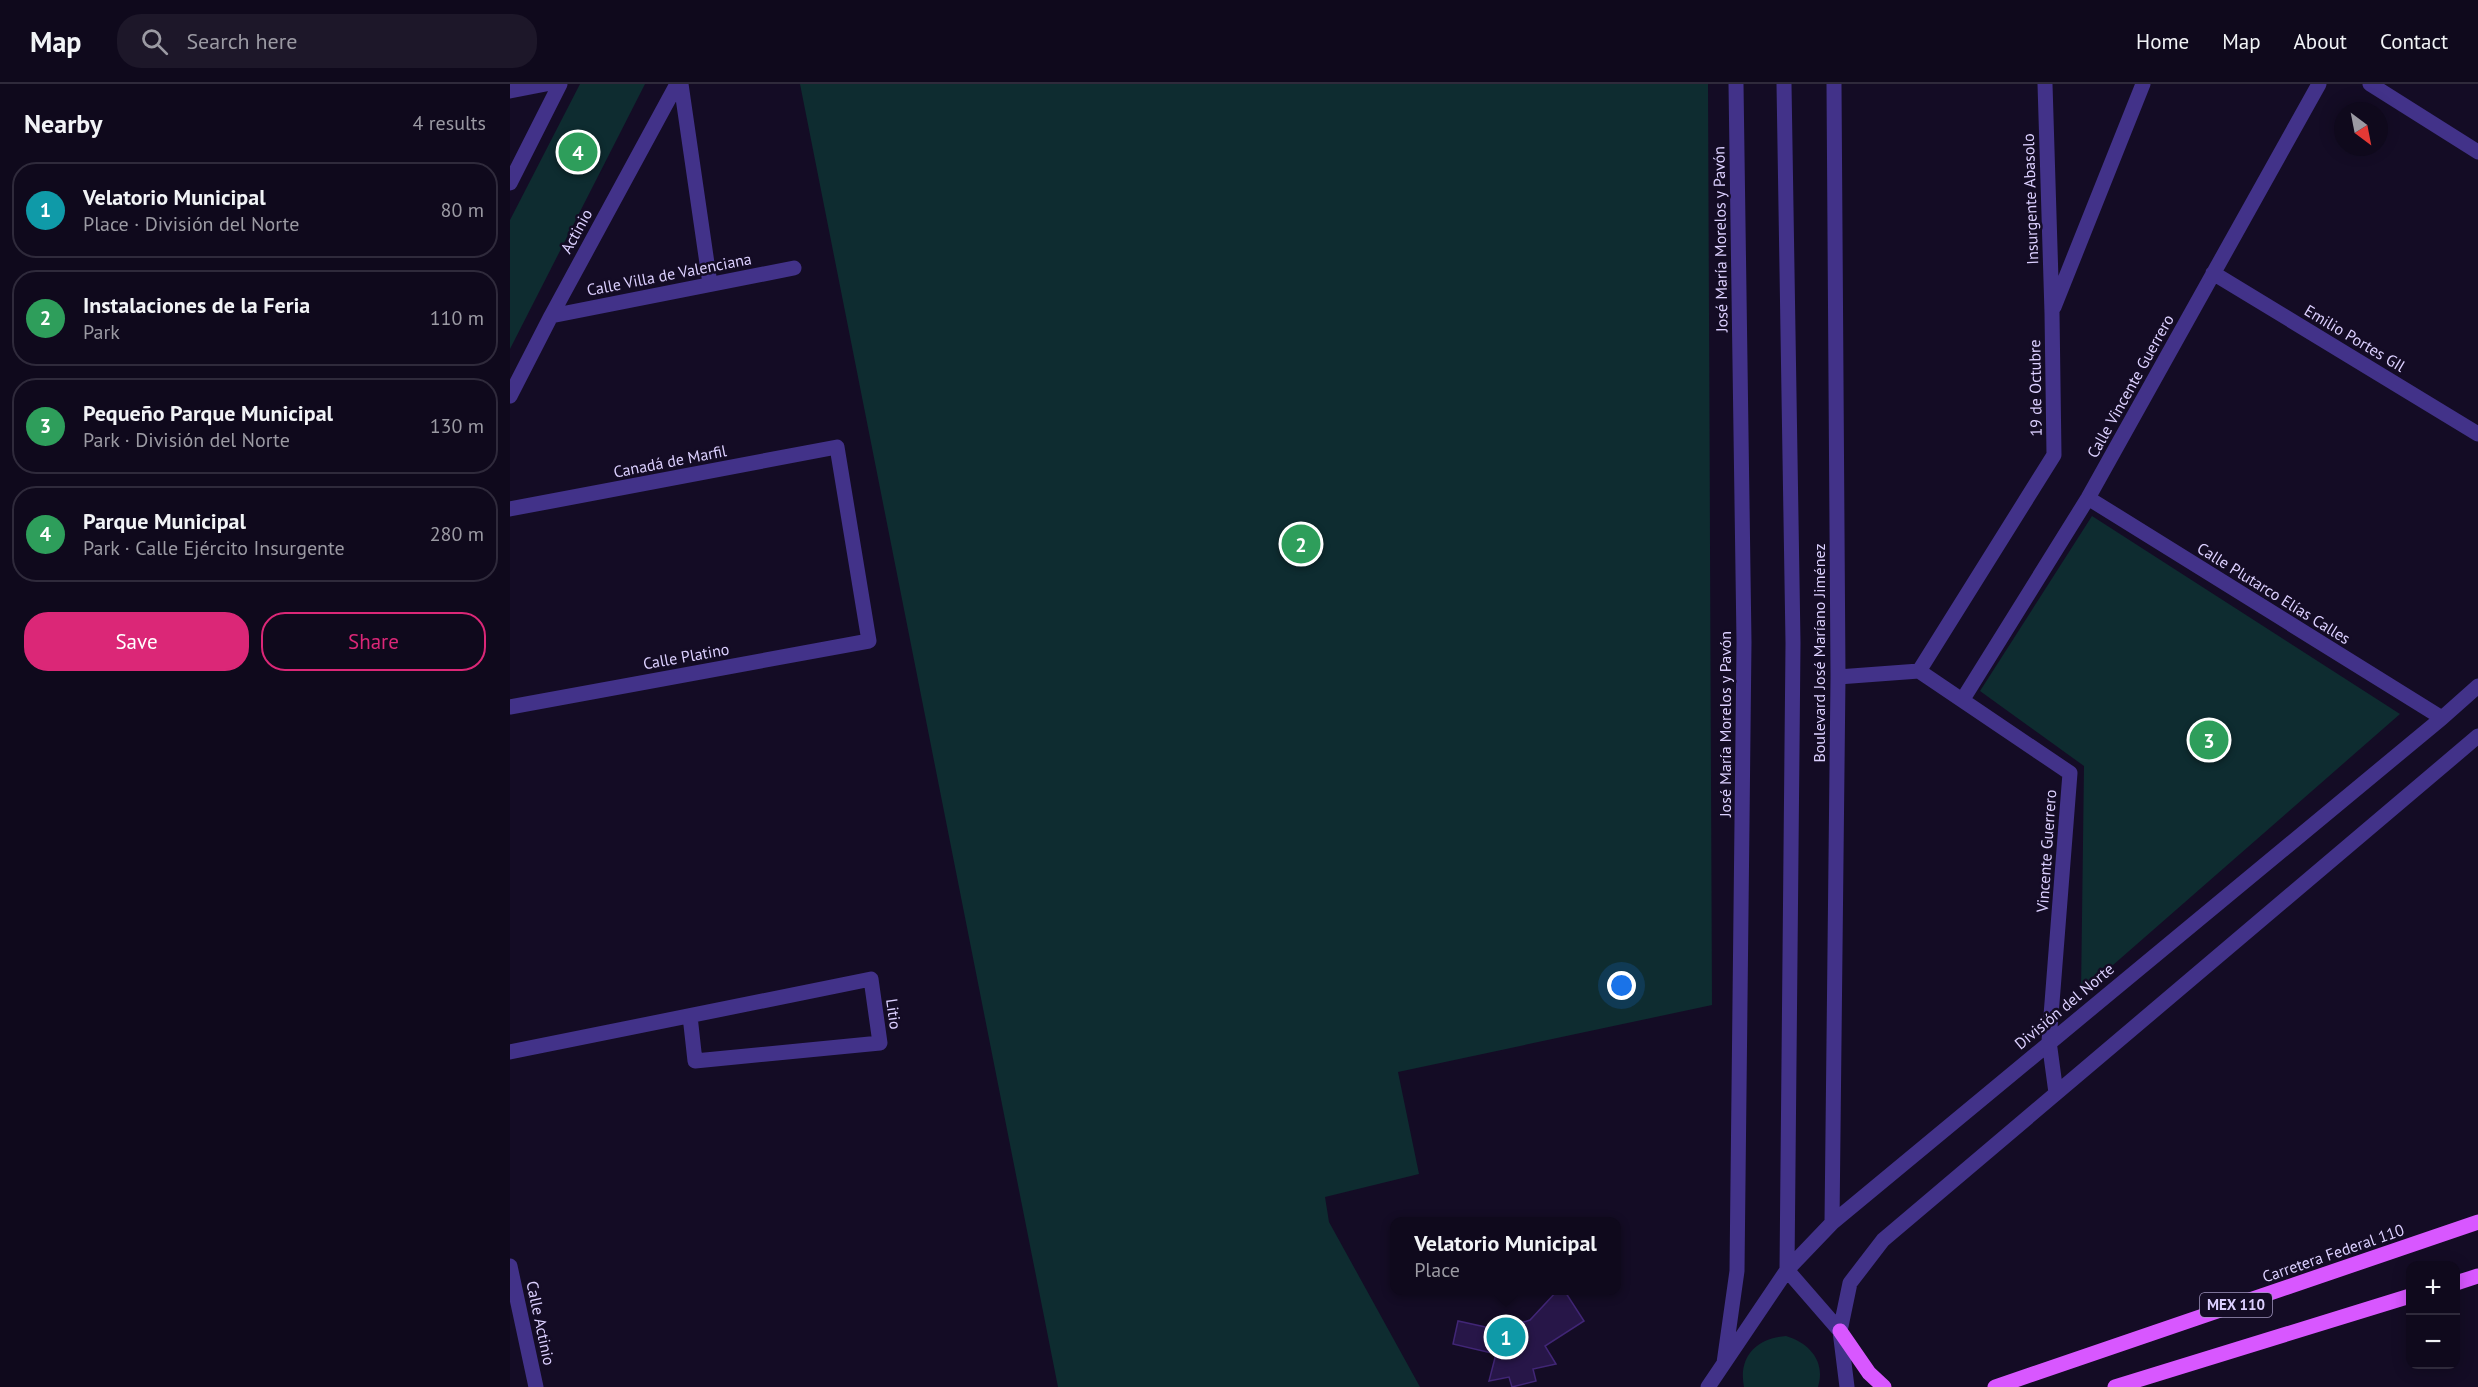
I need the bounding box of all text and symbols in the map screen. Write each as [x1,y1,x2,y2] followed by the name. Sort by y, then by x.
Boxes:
[117,14,537,68] search box
[30,23,81,60] text: Map
[138,25,171,58] icon: search
[186,27,297,55] text: Search here
[2136,28,2189,55] text: Home
[2222,28,2261,55] text: Map
[2294,28,2347,55] text: About
[2380,28,2448,55] text: Contact
[2334,102,2388,156] north arrow
[24,107,102,140] text: Nearby
[413,110,486,136] text: 4 results
[558,130,598,174] pin: 4
[2018,133,2042,265] street label: Insurgente Abasolo
[1708,146,1732,333] street label: José María Morelos y Pavón
[83,183,266,211] text: Velatorio Municipal
[40,197,51,223] text: 1
[441,197,484,223] text: 80 m
[556,205,596,257] street label: Actinio
[83,211,299,237] text: Place · División del Norte
[585,248,753,300] street label: Calle Villa de Valenciana
[83,291,310,319] text: Instalaciones de la Feria
[2301,300,2409,376] street label: Emilio Portes GIl
[40,305,51,331] text: 2
[430,305,484,331] text: 110 m
[2082,311,2178,461] street label: Calle Vincente Guerrero
[83,319,120,345] text: Park
[2024,339,2046,437] street label: 19 de Octubre
[83,399,333,427] text: Pequeño Parque Municipal
[40,413,51,439] text: 3
[430,413,484,439] text: 130 m
[83,427,290,453] text: Park · División del Norte
[612,440,729,482] street label: Canadá de Marfil
[83,507,246,535] text: Parque Municipal
[40,521,51,547] text: 4
[430,521,484,547] text: 280 m
[1282,522,1320,566] pin: 2
[83,535,345,561] text: Park · Calle Ejército Insurgente
[2194,538,2354,648] street label: Calle Plutarco Elías Calles
[1809,543,1829,763] street label: Boulevard José Maríano Jiménez
[24,612,249,671] button: Save
[261,612,486,671] button: Share
[1715,631,1735,818] street label: José María Morelos y Pavón
[641,639,731,673] street label: Calle Platino
[2190,718,2228,762] pin: 3
[2032,789,2060,914] street label: Vincente Guerrero
[2010,959,2118,1053] street label: División del Norte
[1607,971,1636,1000] your location
[882,997,906,1031] street label: Litio
[1390,1217,1621,1295] popup
[2260,1219,2407,1287] street label: Carretera Federal 110
[1414,1229,1597,1257] text: Velatorio Municipal
[1414,1257,1460,1283] text: Place
[2406,1261,2460,1369] map controls
[2406,1261,2460,1315] button: +
[522,1279,560,1367] street label: Calle Actinio
[2200,1293,2272,1317] road number: MEX 110
[1486,1314,1526,1360] pin: 1
[2406,1315,2460,1369] button: −

